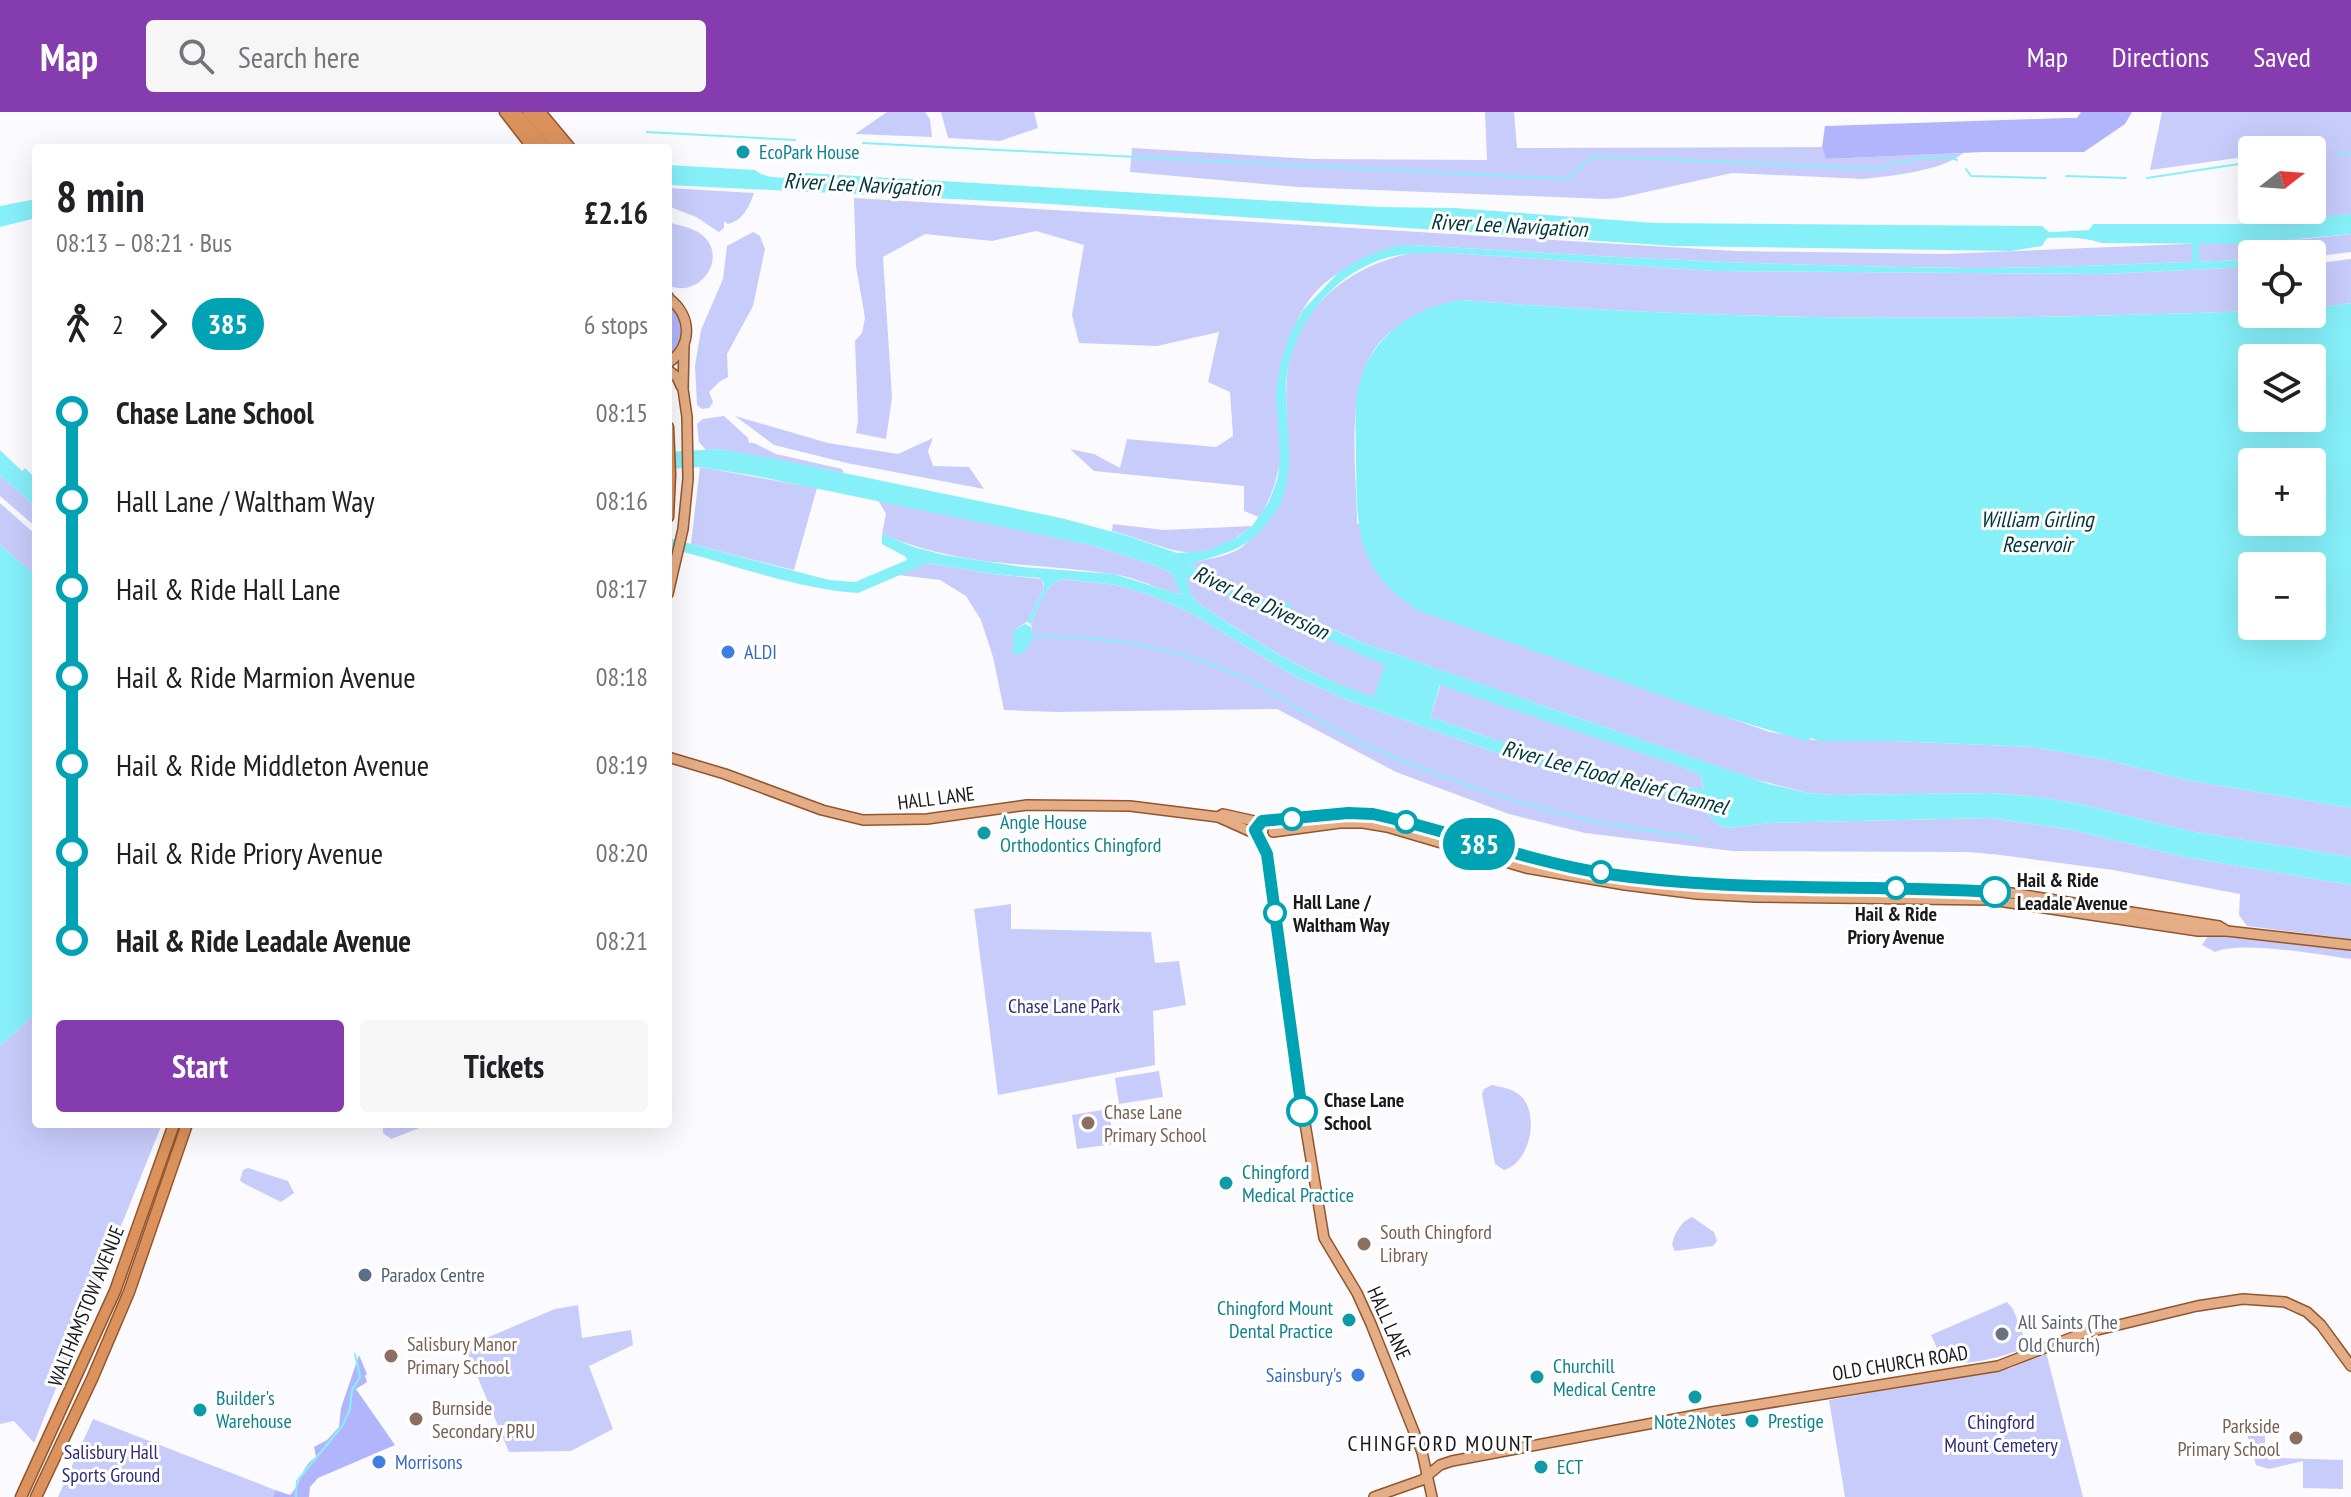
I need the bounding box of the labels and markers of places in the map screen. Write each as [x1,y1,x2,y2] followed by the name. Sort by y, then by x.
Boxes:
[759,139,860,165] place label: EcoPark House
[734,143,752,161] marker: EcoPark House
[744,639,777,665] place label: ALDI
[719,643,737,661] marker: ALDI
[1281,808,1303,830] unlabelled marker
[1000,809,1161,858] place label: Angle House Orthodontics Chingford
[1395,811,1417,833] unlabelled marker
[975,824,993,842] marker: Angle House Orthodontics Chingford
[1590,861,1612,883] unlabelled marker
[2017,867,2128,916] place label: Hail & Ride Leadale Avenue
[1885,877,1907,899] marker: Hail & Ride Priory Avenue
[1980,877,2010,907] marker: Hail & Ride Leadale Avenue
[1292,889,1390,938] place label: Hall Lane / Waltham Way
[1848,901,1944,950] place label: Hail & Ride Priory Avenue
[1264,902,1286,924] marker: Hall Lane / Waltham Way
[1324,1087,1404,1136] place label: Chase Lane School
[1287,1096,1317,1126] marker: Chase Lane School
[1104,1099,1207,1148] place label: Chase Lane Primary School
[1079,1114,1097,1132] marker: Chase Lane Primary School
[1242,1159,1354,1208] place label: Chingford Medical Practice
[1217,1174,1235,1192] marker: Chingford Medical Practice
[1380,1219,1492,1268] place label: South Chingford Library
[1355,1235,1373,1253] marker: South Chingford Library
[381,1262,485,1288] place label: Paradox Centre
[356,1266,374,1284] marker: Paradox Centre
[1217,1295,1333,1344] place label: Chingford Mount Dental Practice
[2018,1309,2118,1358] place label: All Saints (The Old Church)
[1340,1311,1358,1329] marker: Chingford Mount Dental Practice
[1993,1325,2011,1343] marker: All Saints (The Old Church)
[407,1331,517,1380] place label: Salisbury Manor Primary School
[382,1347,400,1365] marker: Salisbury Manor Primary School
[1553,1353,1656,1402] place label: Churchill Medical Centre
[1266,1362,1342,1388] place label: Sainsbury's
[1349,1366,1367,1384] marker: Sainsbury's
[1528,1368,1546,1386] marker: Churchill Medical Centre
[216,1385,292,1434] place label: Builder's Warehouse
[1686,1388,1704,1406] marker: Note2Notes
[432,1395,535,1444] place label: Burnside Secondary PRU
[191,1401,209,1419] marker: Builder's Warehouse
[1768,1408,1824,1434] place label: Prestige
[1654,1409,1736,1435] place label: Note2Notes
[407,1410,425,1428] marker: Burnside Secondary PRU
[1743,1412,1761,1430] marker: Prestige
[2178,1413,2280,1462] place label: Parkside Primary School
[2287,1429,2305,1447] marker: Parkside Primary School
[395,1449,463,1475] place label: Morrisons
[370,1453,388,1471] marker: Morrisons
[1557,1454,1583,1480] place label: ECT
[1532,1458,1550,1476] marker: ECT

